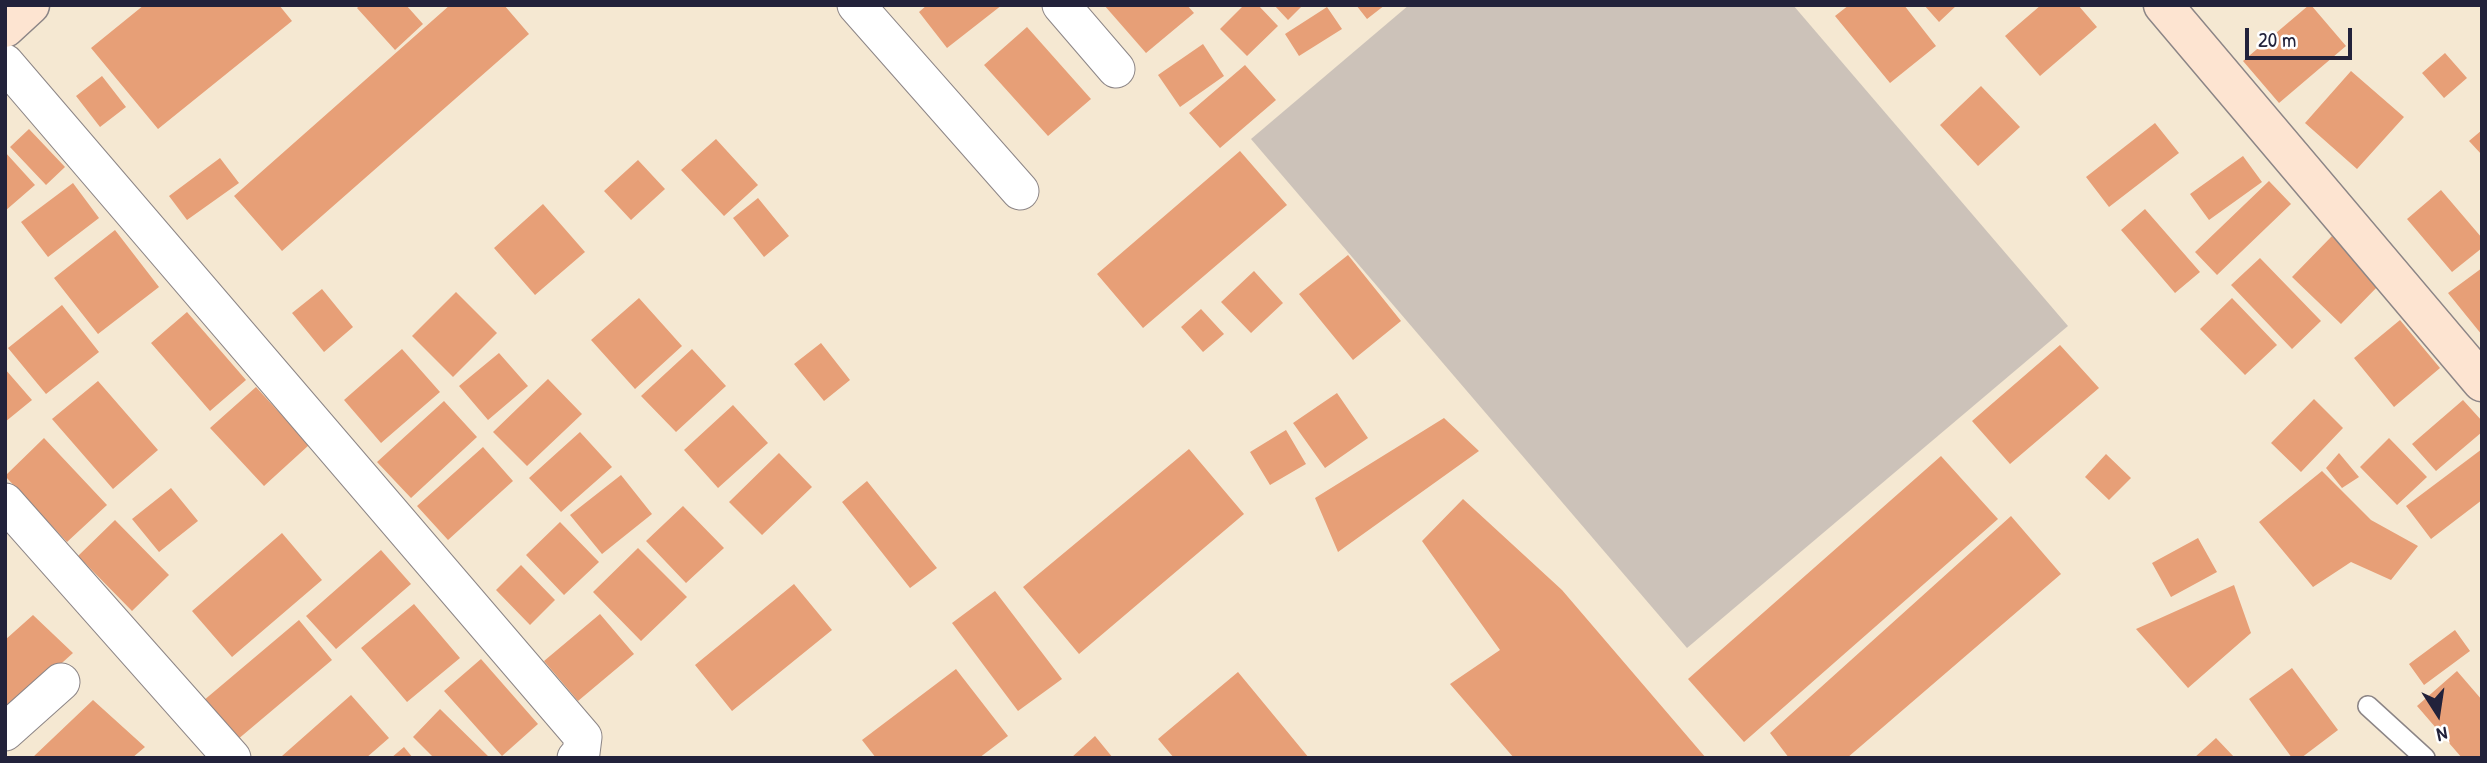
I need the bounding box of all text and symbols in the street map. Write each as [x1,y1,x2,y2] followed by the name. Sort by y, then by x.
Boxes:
[2249,14,2356,58] scale bar
[2258,25,2296,54] text: 20 m
[2403,679,2473,749] north arrow
[2435,721,2450,748] text: N

